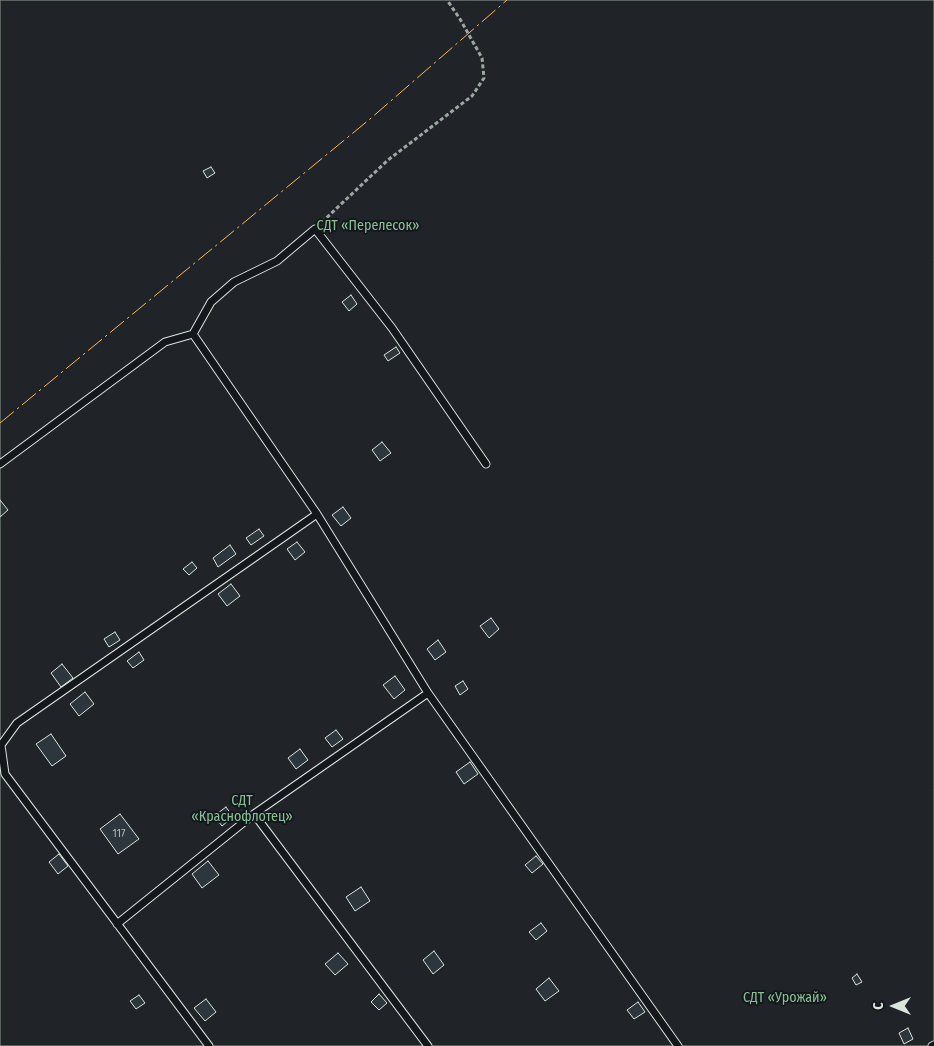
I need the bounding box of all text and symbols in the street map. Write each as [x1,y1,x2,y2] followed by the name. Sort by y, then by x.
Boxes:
[317,218,419,234] park label: СДТ «Перелесок»
[191,793,293,826] park label: СДТ «Краснофлотец»
[113,827,125,841] house number: 117
[869,981,919,1031] north arrow
[743,990,827,1006] park label: СДТ «Урожай»
[870,1002,887,1010] text: С

